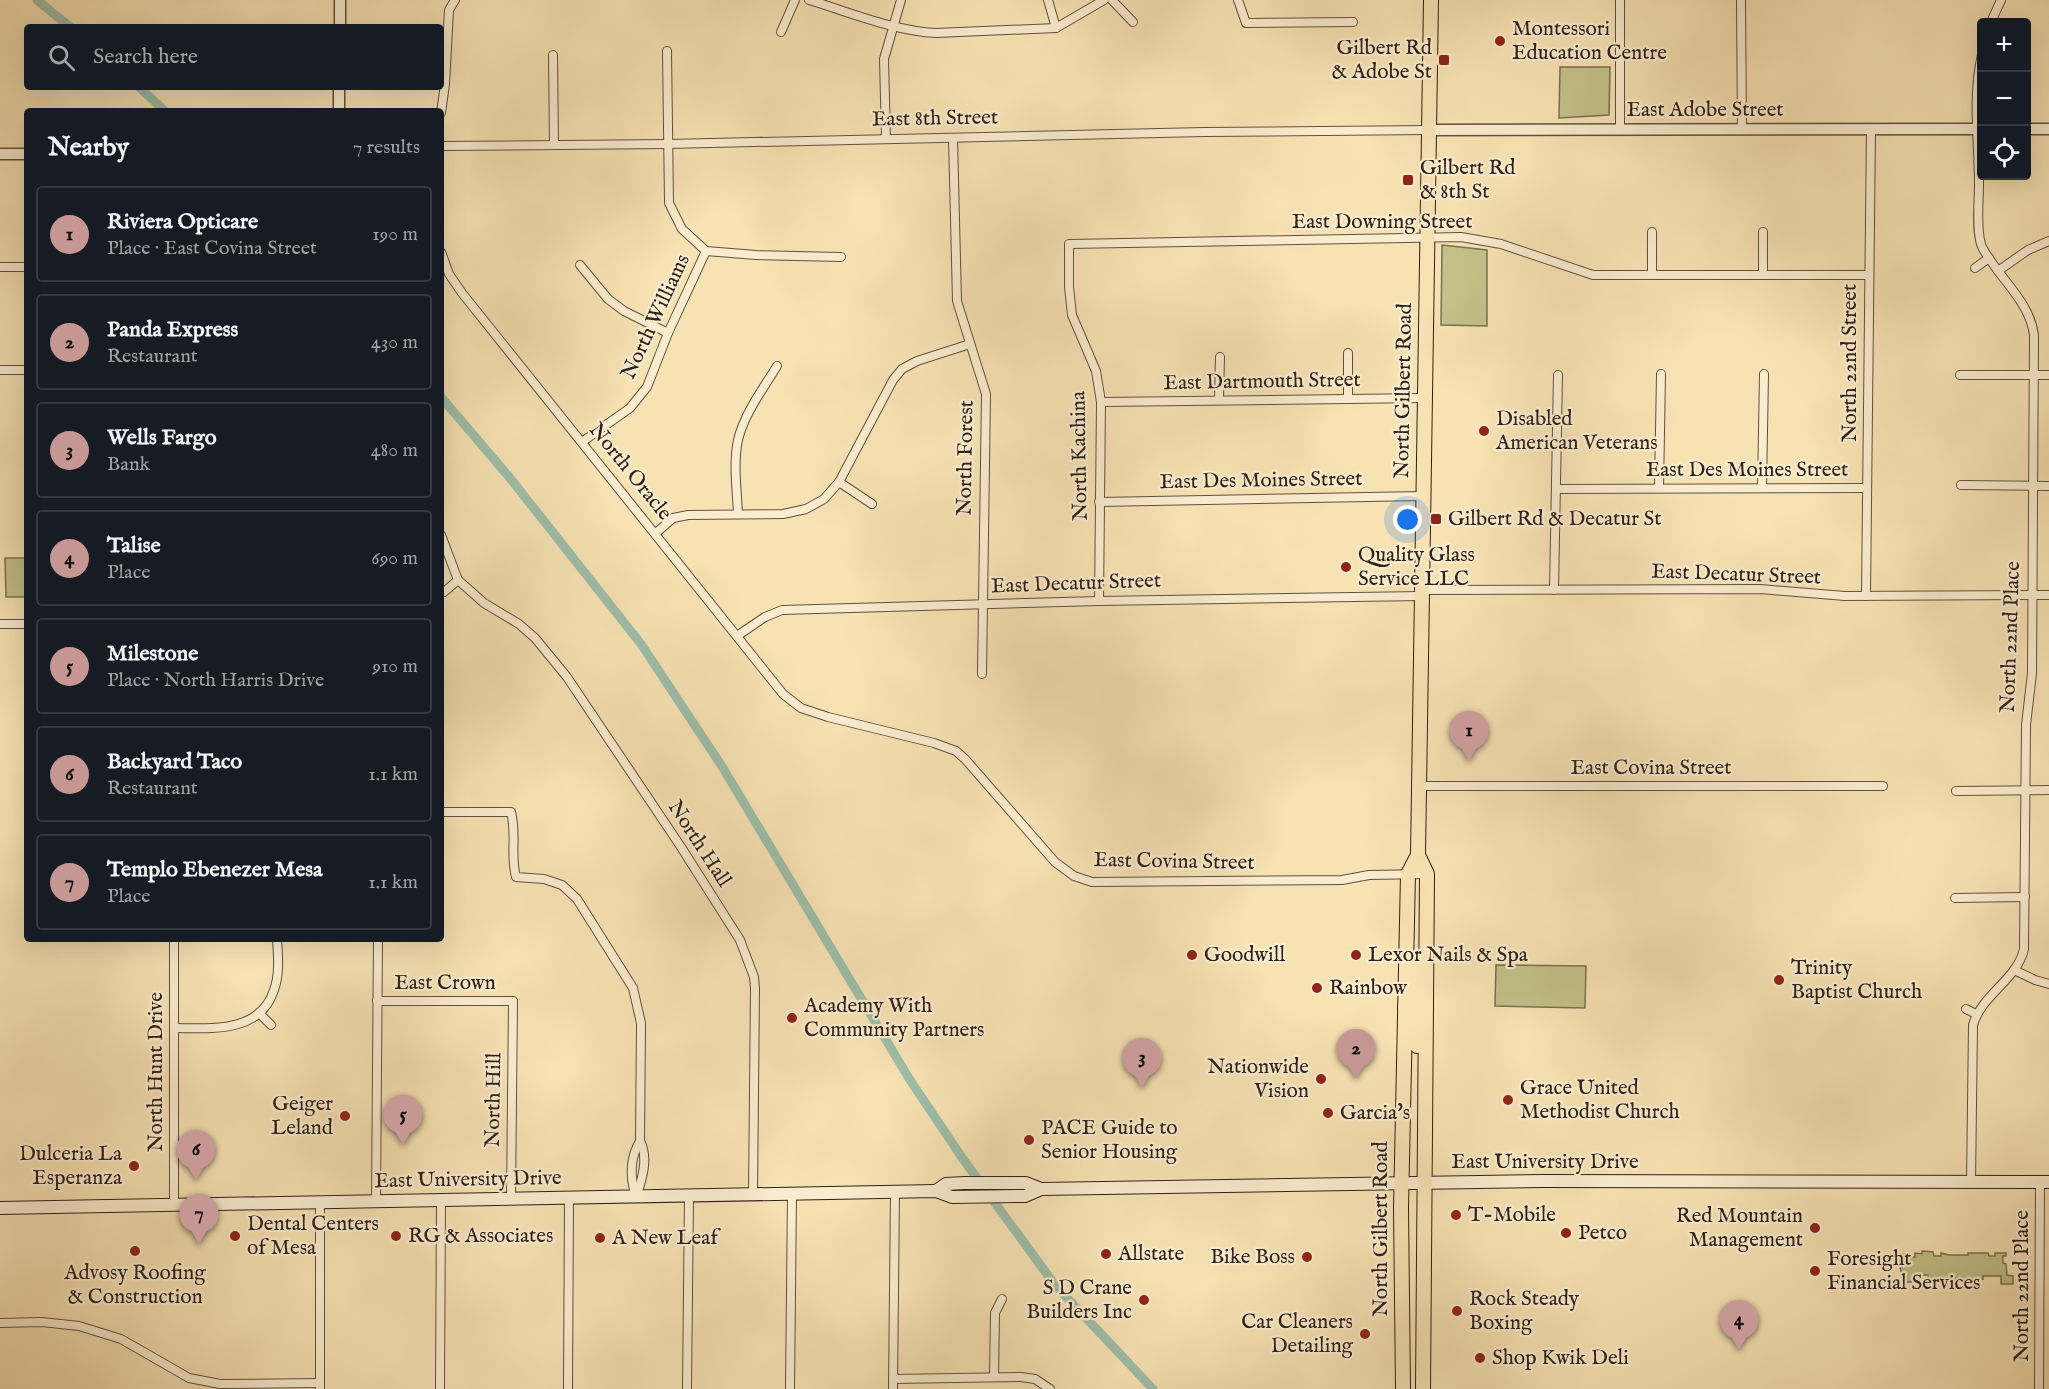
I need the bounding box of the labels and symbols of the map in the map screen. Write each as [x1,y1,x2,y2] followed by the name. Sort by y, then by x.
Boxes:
[1512,16,1667,67] place label: Montessori Education Centre
[1493,34,1507,48] marker: Montessori Education Centre
[1332,35,1433,86] place label: Gilbert Rd & Adobe St
[1437,53,1451,67] marker: Gilbert Rd & Adobe St
[1626,97,1784,124] street label: East Adobe Street
[872,104,998,134] street label: East 8th Street
[1420,155,1516,206] place label: Gilbert Rd & 8th St
[1401,173,1415,187] marker: Gilbert Rd & 8th St
[1292,209,1472,236] street label: East Downing Street
[615,250,697,384] street label: North Williams
[1837,284,1864,442] street label: North 22nd Street
[1389,302,1419,479] street label: North Gilbert Road
[1163,367,1361,397] street label: East Dartmouth Street
[1065,390,1095,521] street label: North Kachina
[951,400,981,516] street label: North Forest
[1495,406,1658,457] place label: Disabled American Veterans
[582,418,678,527] street label: North Oracle
[1477,424,1491,438] marker: Disabled American Veterans
[1646,457,1848,484] street label: East Des Moines Street
[1159,466,1363,496] street label: East Des Moines Street
[1393,505,1422,534] your location
[1448,506,1661,533] place label: Gilbert Rd & Decatur St
[1429,512,1443,526] marker: Gilbert Rd & Decatur St
[1358,542,1475,593] place label: Quality Glass Service LLC
[1651,559,1821,591] street label: East Decatur Street
[1339,560,1353,574] marker: Quality Glass Service LLC
[1995,560,2027,713] street label: North 22nd Place
[991,568,1161,600] street label: East Decatur Street
[1450,712,1488,761] pin: 1
[1571,755,1731,782] street label: East Covina Street
[661,795,737,893] street label: North Hall
[1093,847,1255,877] street label: East Covina Street
[1204,942,1285,969] place label: Goodwill
[1368,942,1529,969] place label: Lexor Nails & Spa
[1185,948,1199,962] marker: Goodwill
[1349,948,1363,962] marker: Lexor Nails & Spa
[1791,955,1922,1006] place label: Trinity Baptist Church
[394,970,496,997] street label: East Crown
[1772,973,1786,987] marker: Trinity Baptist Church
[1329,975,1408,1002] place label: Rainbow
[1310,981,1324,995] marker: Rainbow
[143,992,170,1152] street label: North Hunt Drive
[803,993,984,1044] place label: Academy With Community Partners
[785,1011,799,1025] marker: Academy With Community Partners
[1336,1030,1376,1079] pin: 2
[1122,1038,1162,1088] pin: 3
[480,1052,508,1148] street label: North Hill
[1207,1054,1309,1105] place label: Nationwide Vision
[1314,1072,1328,1086] marker: Nationwide Vision
[1520,1075,1680,1126] place label: Grace United Methodist Church
[271,1091,334,1142] place label: Geiger Leland
[1501,1093,1515,1107] marker: Grace United Methodist Church
[384,1096,422,1145] pin: 5
[1340,1100,1410,1127] place label: Garcia's
[1321,1106,1335,1120] marker: Garcia's
[338,1109,352,1123] marker: Geiger Leland
[1041,1115,1178,1166] place label: PACE Guide to Senior Housing
[176,1130,216,1180] pin: 6
[1022,1133,1036,1147] marker: PACE Guide to Senior Housing
[1368,1140,1395,1317] street label: North Gilbert Road
[19,1141,123,1192] place label: Dulceria La Esperanza
[1451,1149,1639,1176] street label: East University Drive
[127,1159,141,1173] marker: Dulceria La Esperanza
[374,1165,562,1195] street label: East University Drive
[180,1194,218,1244] pin: 7
[1468,1202,1556,1229] place label: T-Mobile
[1676,1203,1803,1254] place label: Red Mountain Management
[1449,1208,1463,1222] marker: T-Mobile
[2009,1210,2036,1362] street label: North 22nd Place
[247,1211,379,1262] place label: Dental Centers of Mesa
[1578,1220,1627,1247] place label: Petco
[1808,1221,1822,1235] marker: Red Mountain Management
[408,1223,553,1250] place label: RG & Associates
[611,1225,721,1252] place label: A New Leaf
[1559,1226,1573,1240] marker: Petco
[228,1229,242,1243] marker: Dental Centers of Mesa
[389,1229,403,1243] marker: RG & Associates
[593,1231,607,1245] marker: A New Leaf
[1117,1241,1185,1268] place label: Allstate
[128,1244,142,1258] marker: Advosy Roofing & Construction
[1210,1244,1295,1271] place label: Bike Boss
[1827,1246,1980,1297] place label: Foresight Financial Services
[1099,1247,1113,1261] marker: Allstate
[1300,1250,1314,1264] marker: Bike Boss
[63,1260,206,1311] place label: Advosy Roofing & Construction
[1808,1264,1822,1278] marker: Foresight Financial Services
[1026,1275,1132,1326] place label: S D Crane Builders Inc
[1469,1286,1580,1337] place label: Rock Steady Boxing
[1137,1293,1151,1307] marker: S D Crane Builders Inc
[1720,1300,1758,1350] pin: 4
[1450,1304,1464,1318] marker: Rock Steady Boxing
[1241,1309,1354,1360] place label: Car Cleaners Detailing
[1358,1327,1372,1341] marker: Car Cleaners Detailing
[1492,1345,1629,1372] place label: Shop Kwik Deli
[1473,1351,1487,1365] marker: Shop Kwik Deli

